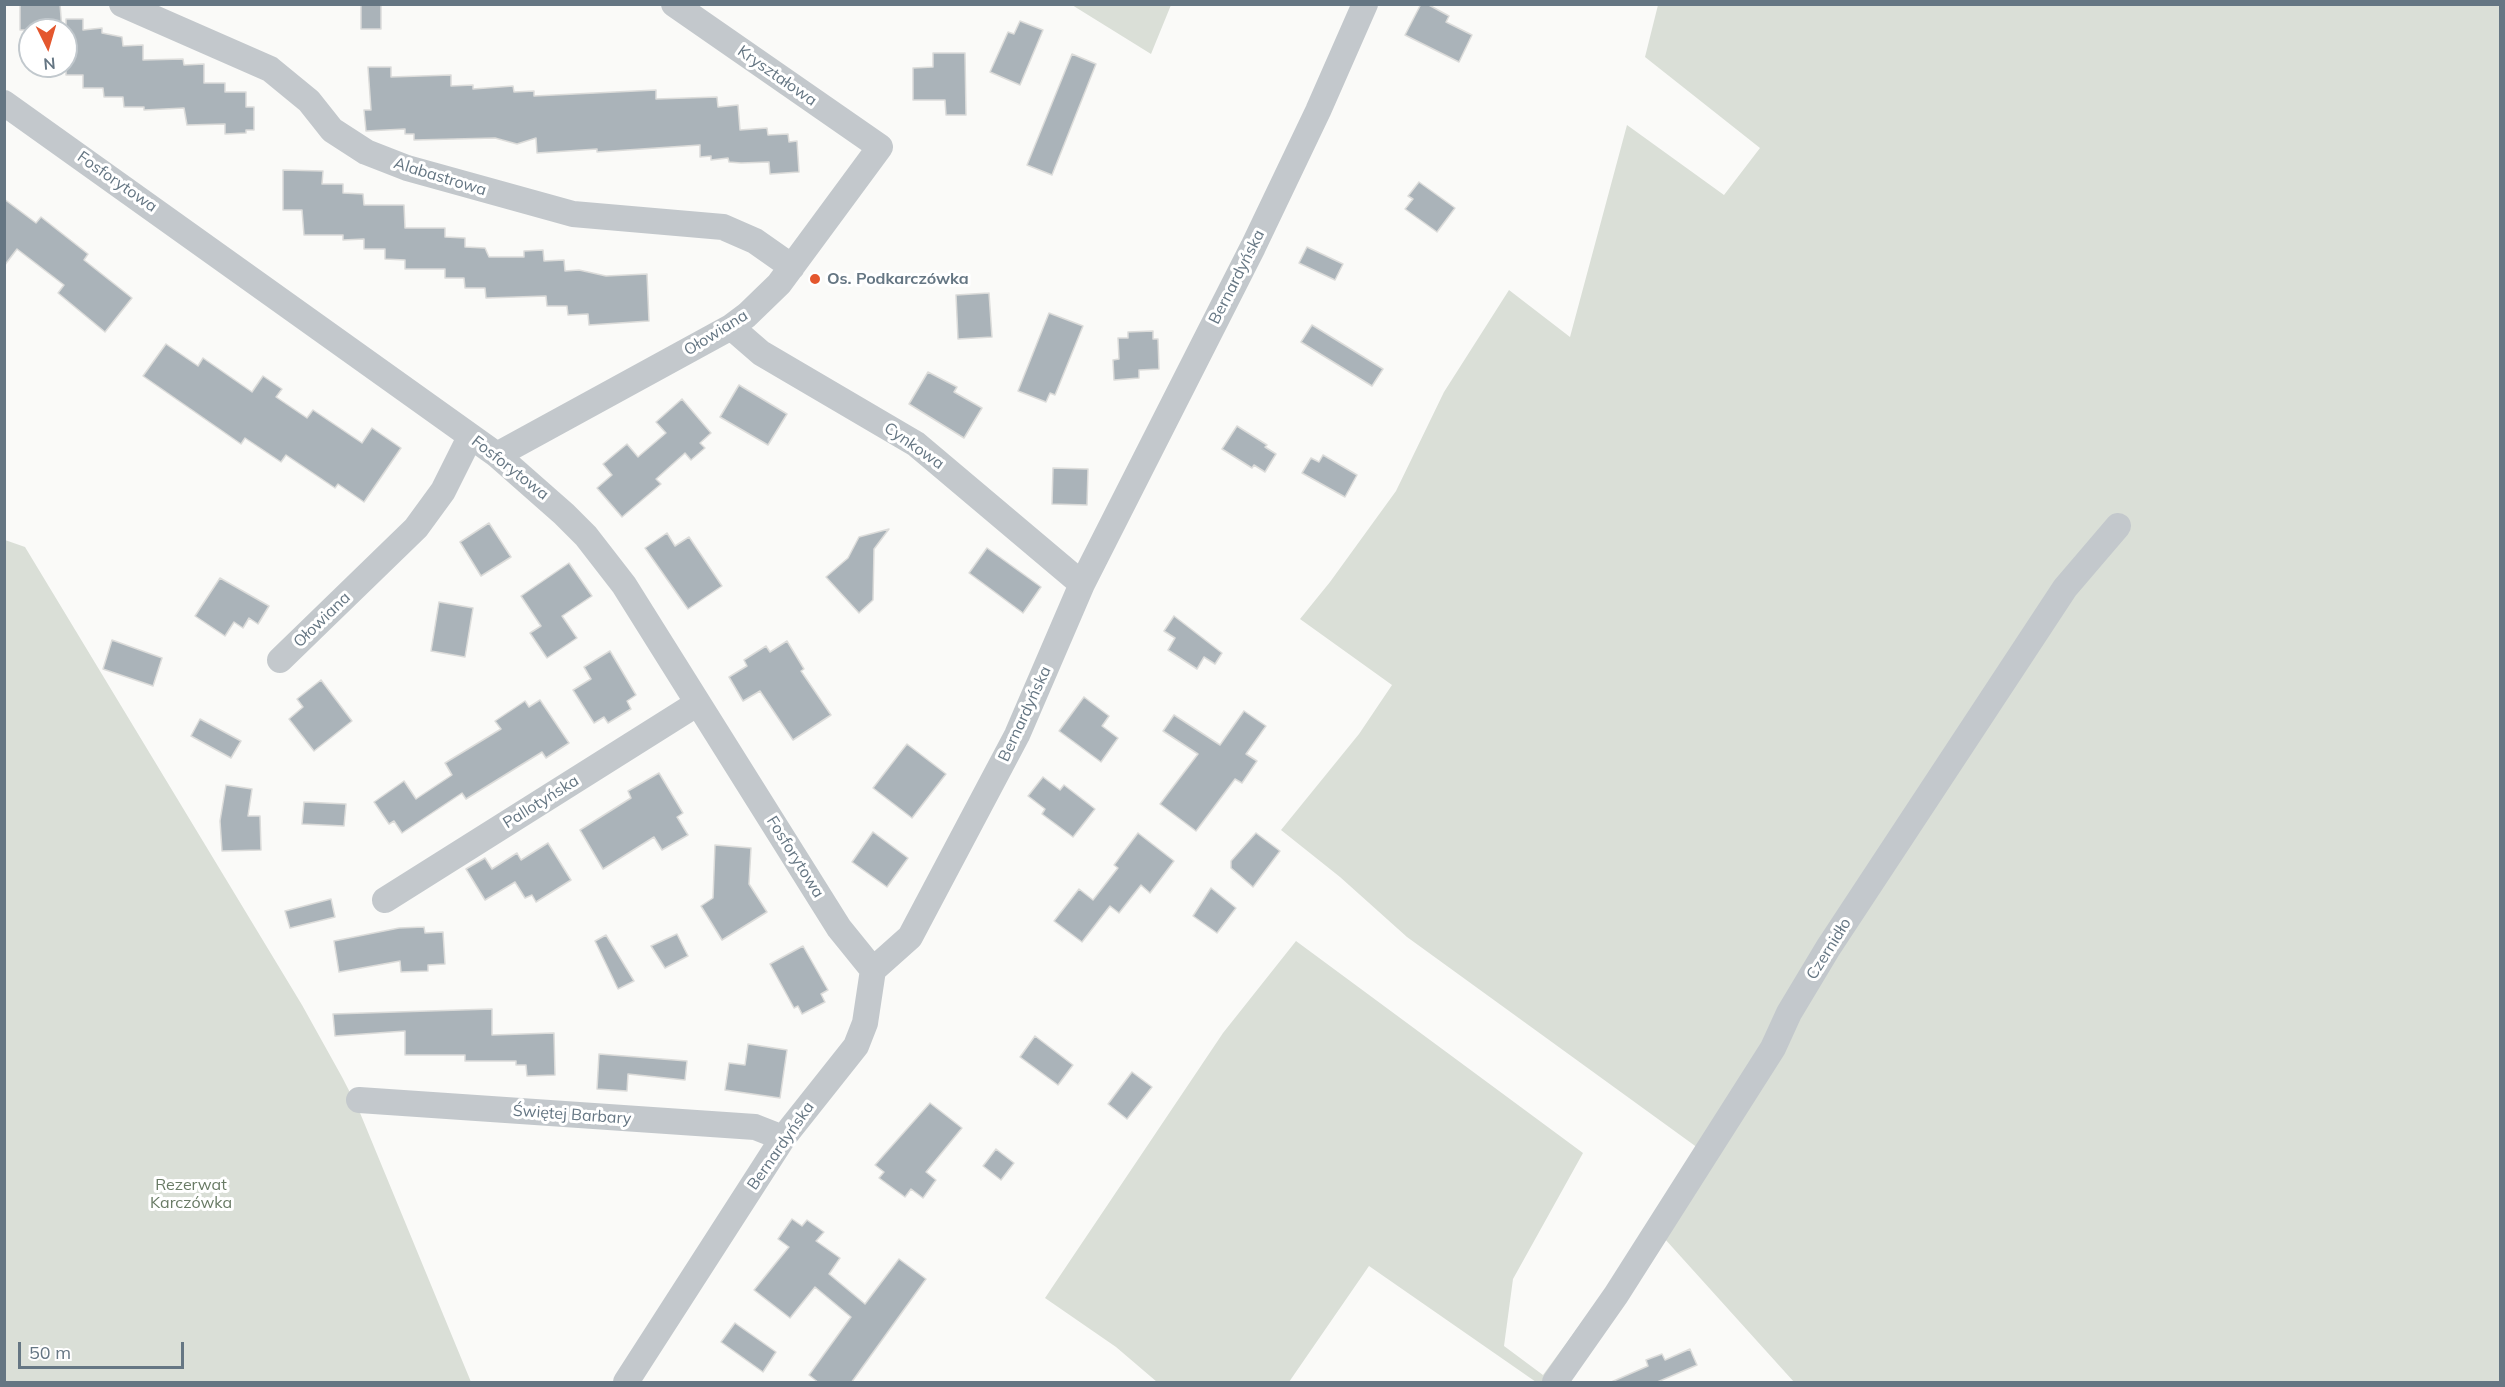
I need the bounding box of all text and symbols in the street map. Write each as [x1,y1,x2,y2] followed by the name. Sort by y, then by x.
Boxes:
[18,18,78,78] north arrow
[734,42,820,110] street label: Kryształowa
[42,53,56,74] text: N
[73,147,161,217] street label: Fosforytowa
[391,154,489,200] street label: Alabastrowa
[1205,227,1269,327] street label: Bernardyńska
[827,269,969,289] place label: Os. Podkarczówka
[808,272,822,286] marker: Os. Podkarczówka
[681,306,751,360] street label: Ołowiana
[880,418,948,474] street label: Cynkowa
[467,432,553,504] street label: Fosforytowa
[290,588,354,652] street label: Ołowiana
[994,663,1056,765] street label: Bernardyńska
[500,771,582,833] street label: Pallotyńska
[762,813,828,901] street label: Fosforytowa
[1803,915,1855,983] street label: Czernidło
[744,1098,818,1194] street label: Bernardyńska
[512,1101,632,1129] street label: Świętej Barbary
[150,1175,232,1213] park label: Rezerwat Karczówka
[21,1330,188,1368] scale bar
[29,1341,71,1364] text: 50 m

